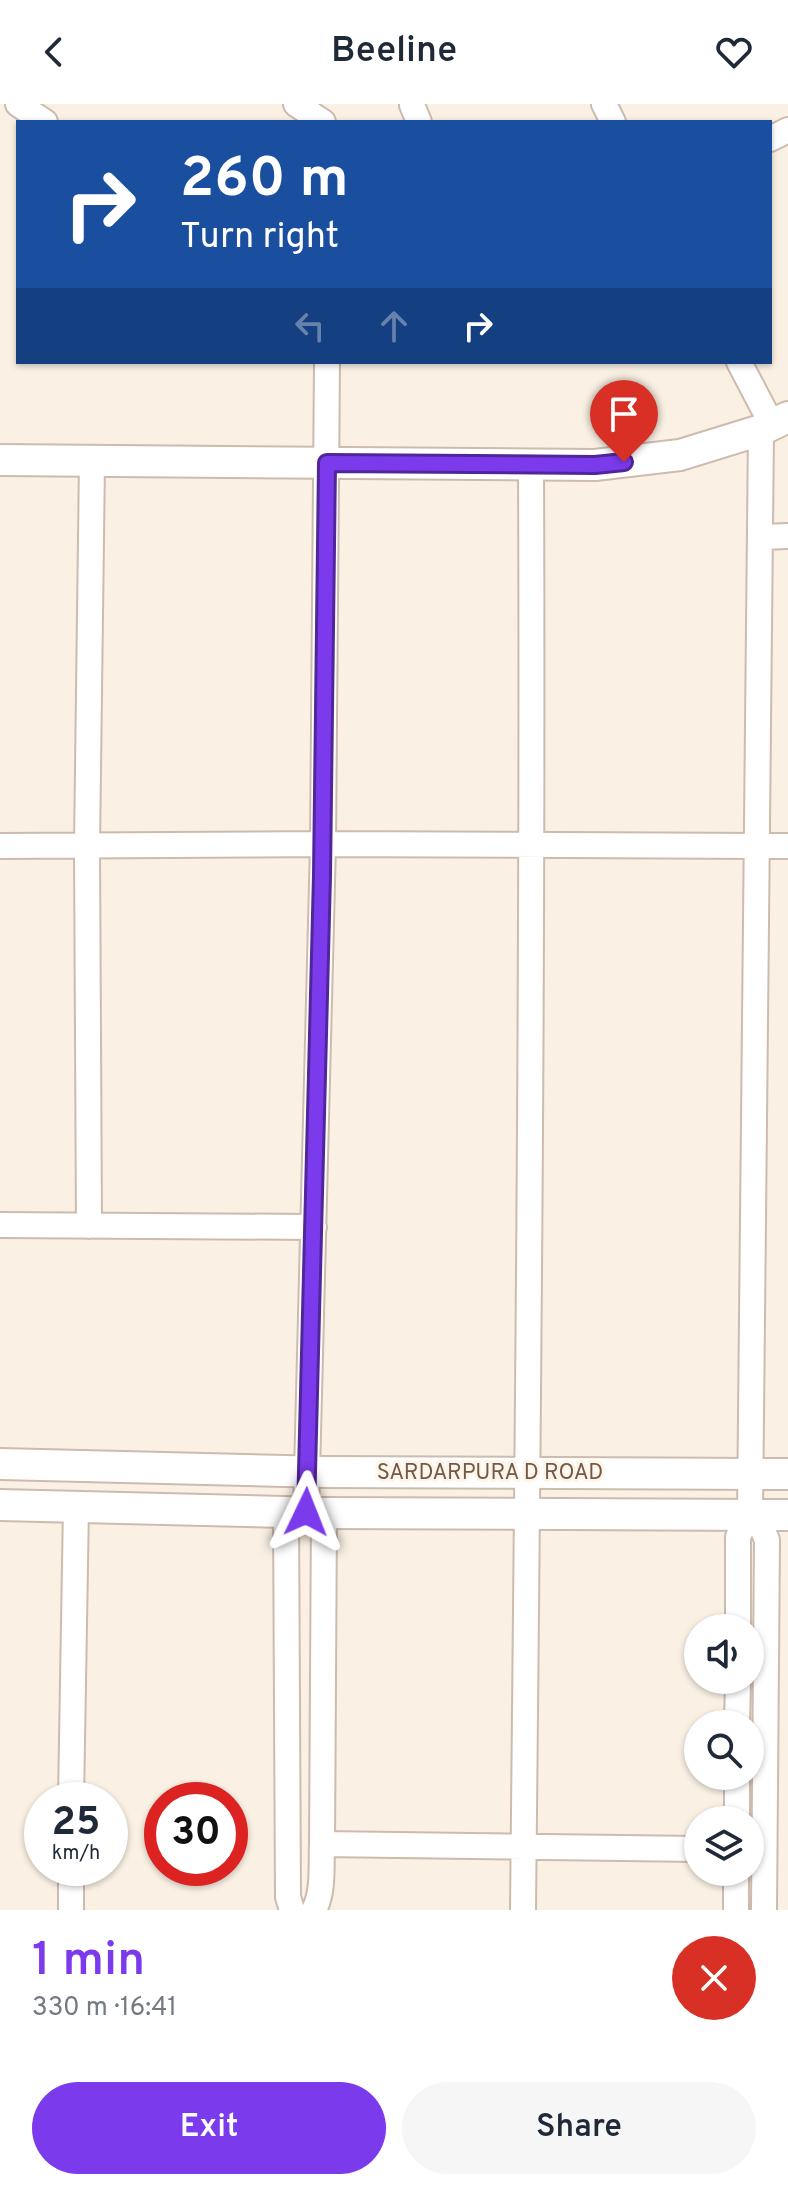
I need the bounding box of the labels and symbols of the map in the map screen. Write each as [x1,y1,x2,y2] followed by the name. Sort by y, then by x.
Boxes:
[590,380,658,462] pin
[377,1460,603,1487] street label: SARDARPURA D ROAD
[264,1470,348,1554] position arrow
[144,1782,248,1886] speed limit sign: 30

